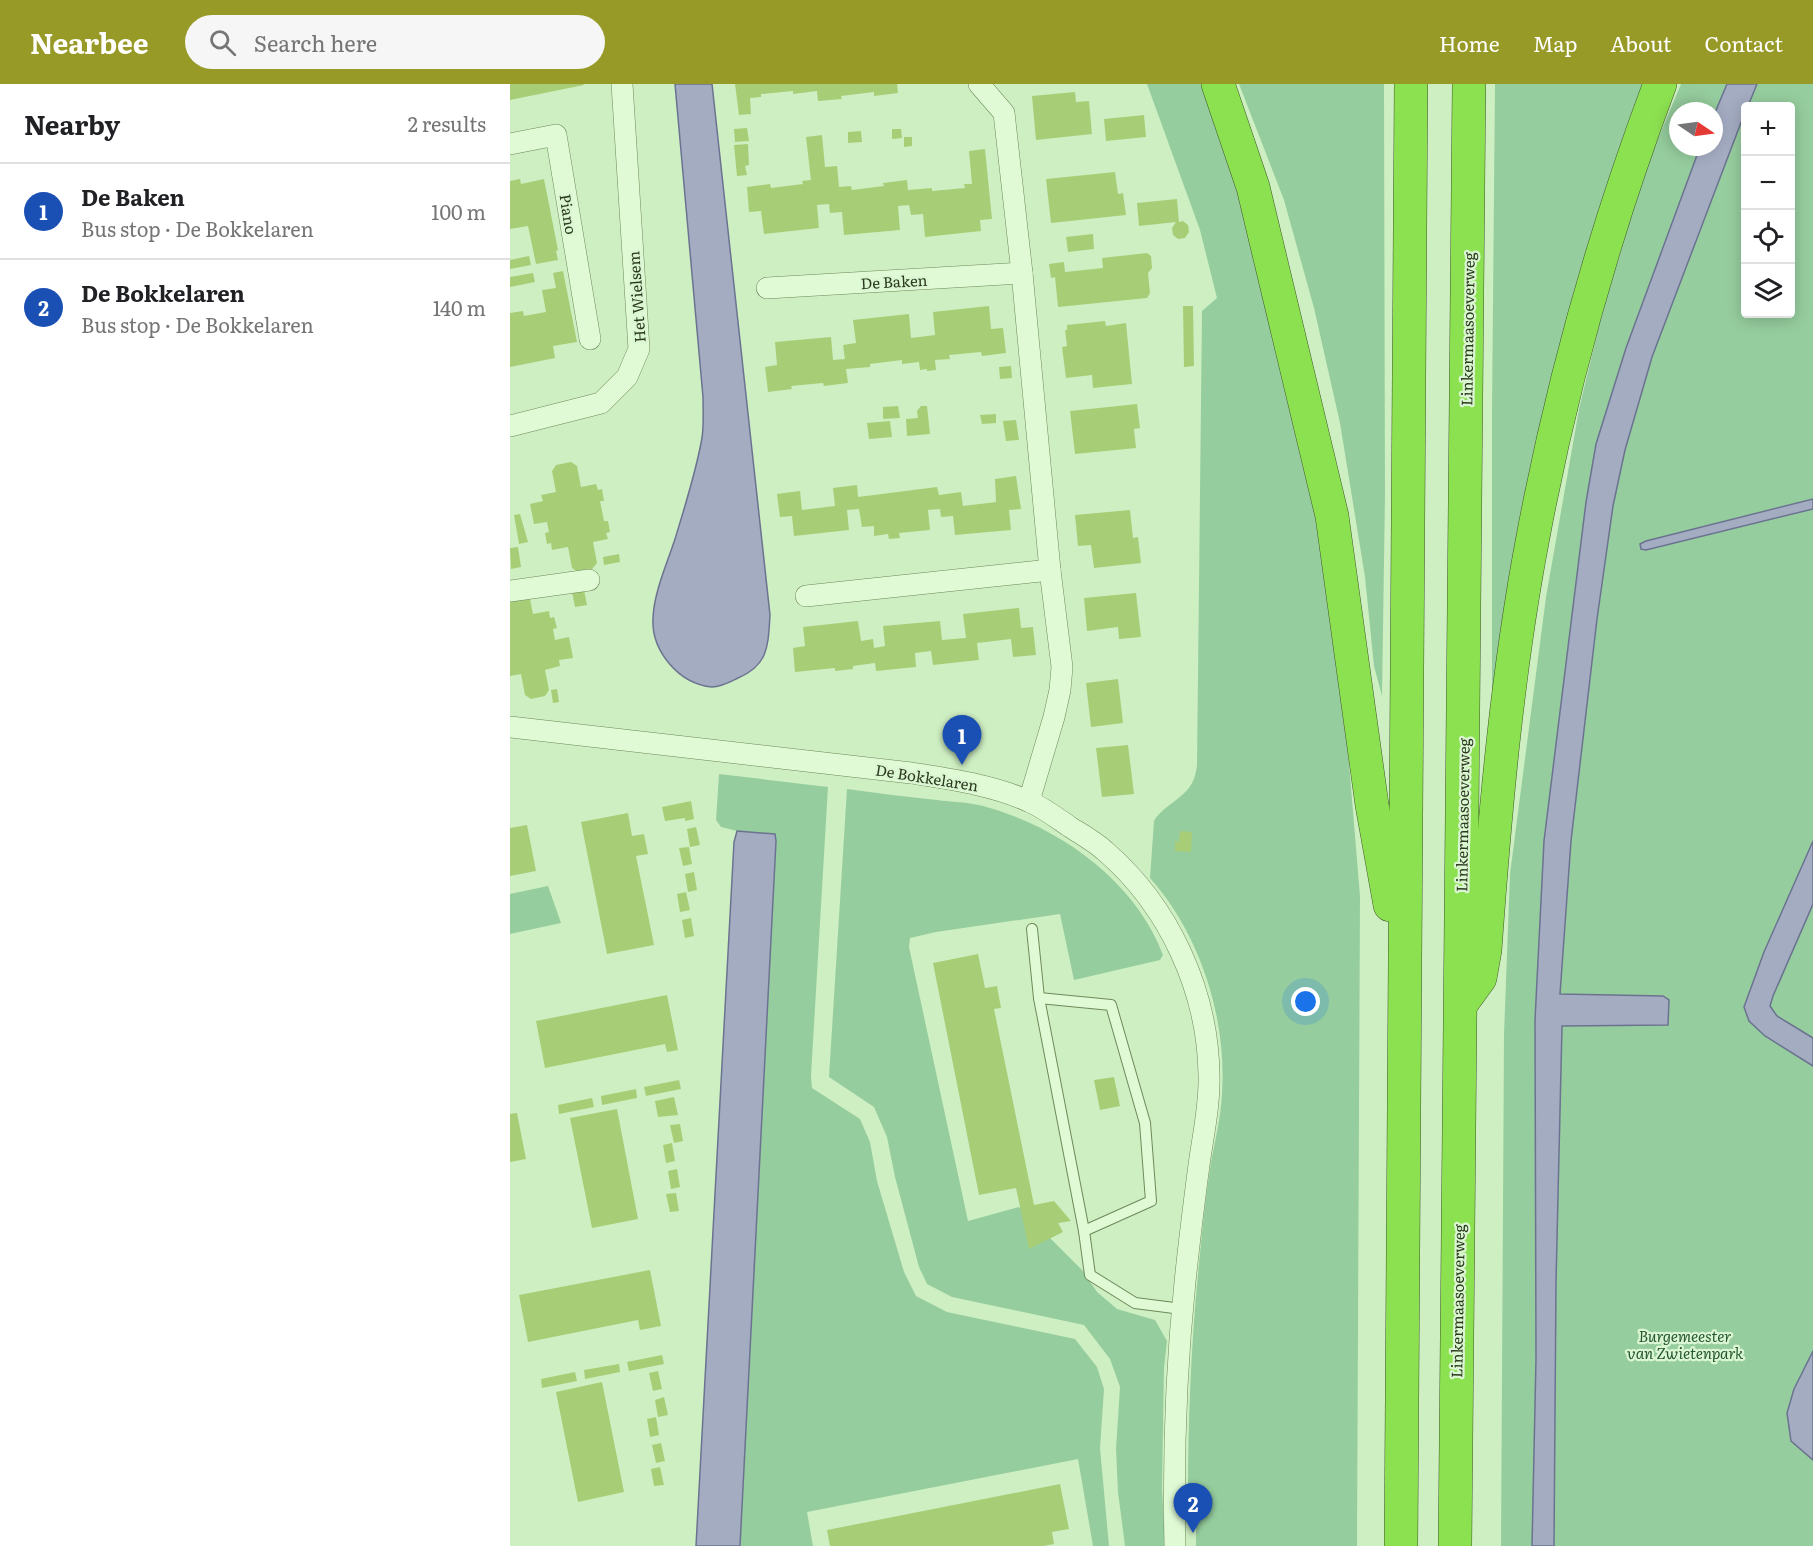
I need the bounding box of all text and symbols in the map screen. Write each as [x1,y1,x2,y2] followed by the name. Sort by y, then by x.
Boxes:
[185,15,605,69] search box
[30,21,149,63] text: Nearbee
[206,26,239,59] icon: search
[254,26,377,59] text: Search here
[1439,27,1500,58] text: Home
[1533,27,1577,58] text: Map
[1610,27,1672,58] text: About
[1705,27,1783,58] text: Contact
[1669,102,1723,156] north arrow
[1741,102,1795,318] map controls
[1741,102,1795,156] button: +
[24,104,120,143] text: Nearby
[408,108,486,138] text: 2 results
[1741,156,1795,210] button: −
[81,180,185,213] text: De Baken
[554,192,584,236] street label: Piano
[39,196,48,226] text: 1
[431,196,486,226] text: 100 m
[1741,210,1795,264] button: locate
[81,213,314,243] text: Bus stop · De Bokkelaren
[621,250,651,344] street label: Het Wielsem
[1454,251,1480,406] street label: Linkermaasoeverweg
[1741,264,1795,318] button: layers
[860,268,928,294] street label: De Baken
[81,276,245,309] text: De Bokkelaren
[38,292,49,322] text: 2
[433,292,486,322] text: 140 m
[81,309,314,339] text: Bus stop · De Bokkelaren
[942,716,982,765] pin: 1
[1449,737,1475,892] street label: Linkermaasoeverweg
[874,758,980,796] street label: De Bokkelaren
[1291,987,1320,1016] your location
[1444,1223,1470,1378] street label: Linkermaasoeverweg
[1627,1324,1744,1364] park label: Burgemeester van Zwietenpark
[1174,1484,1212,1533] pin: 2

